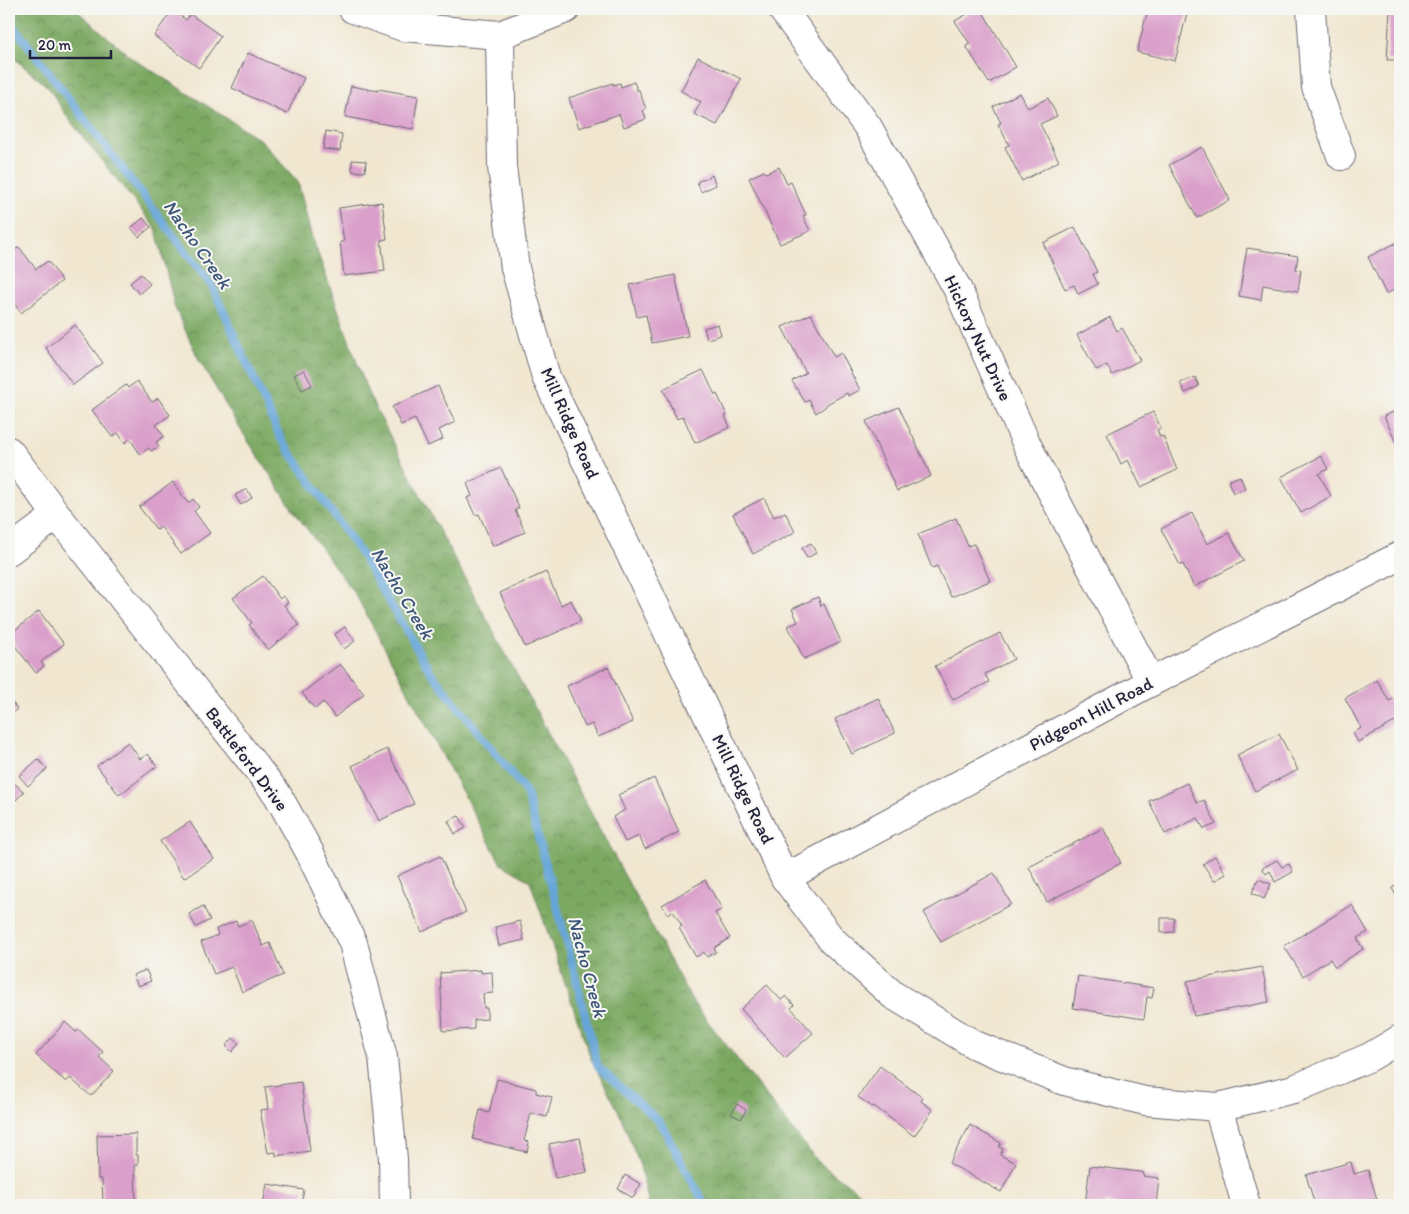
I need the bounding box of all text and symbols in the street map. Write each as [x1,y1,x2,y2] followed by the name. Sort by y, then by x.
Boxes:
[30,28,111,60] scale bar
[38,36,72,54] text: 20 m
[159,195,237,294] water label: Nacho Creek
[939,272,1017,404] street label: Hickory Nut Drive
[536,364,604,482] street label: Mill Ridge Road
[366,543,440,644] water label: Nacho Creek
[1026,672,1157,756] street label: Pidgeon Hill Road
[201,703,293,815] street label: Battleford Drive
[707,731,779,848] street label: Mill Ridge Road
[563,914,612,1021] water label: Nacho Creek

